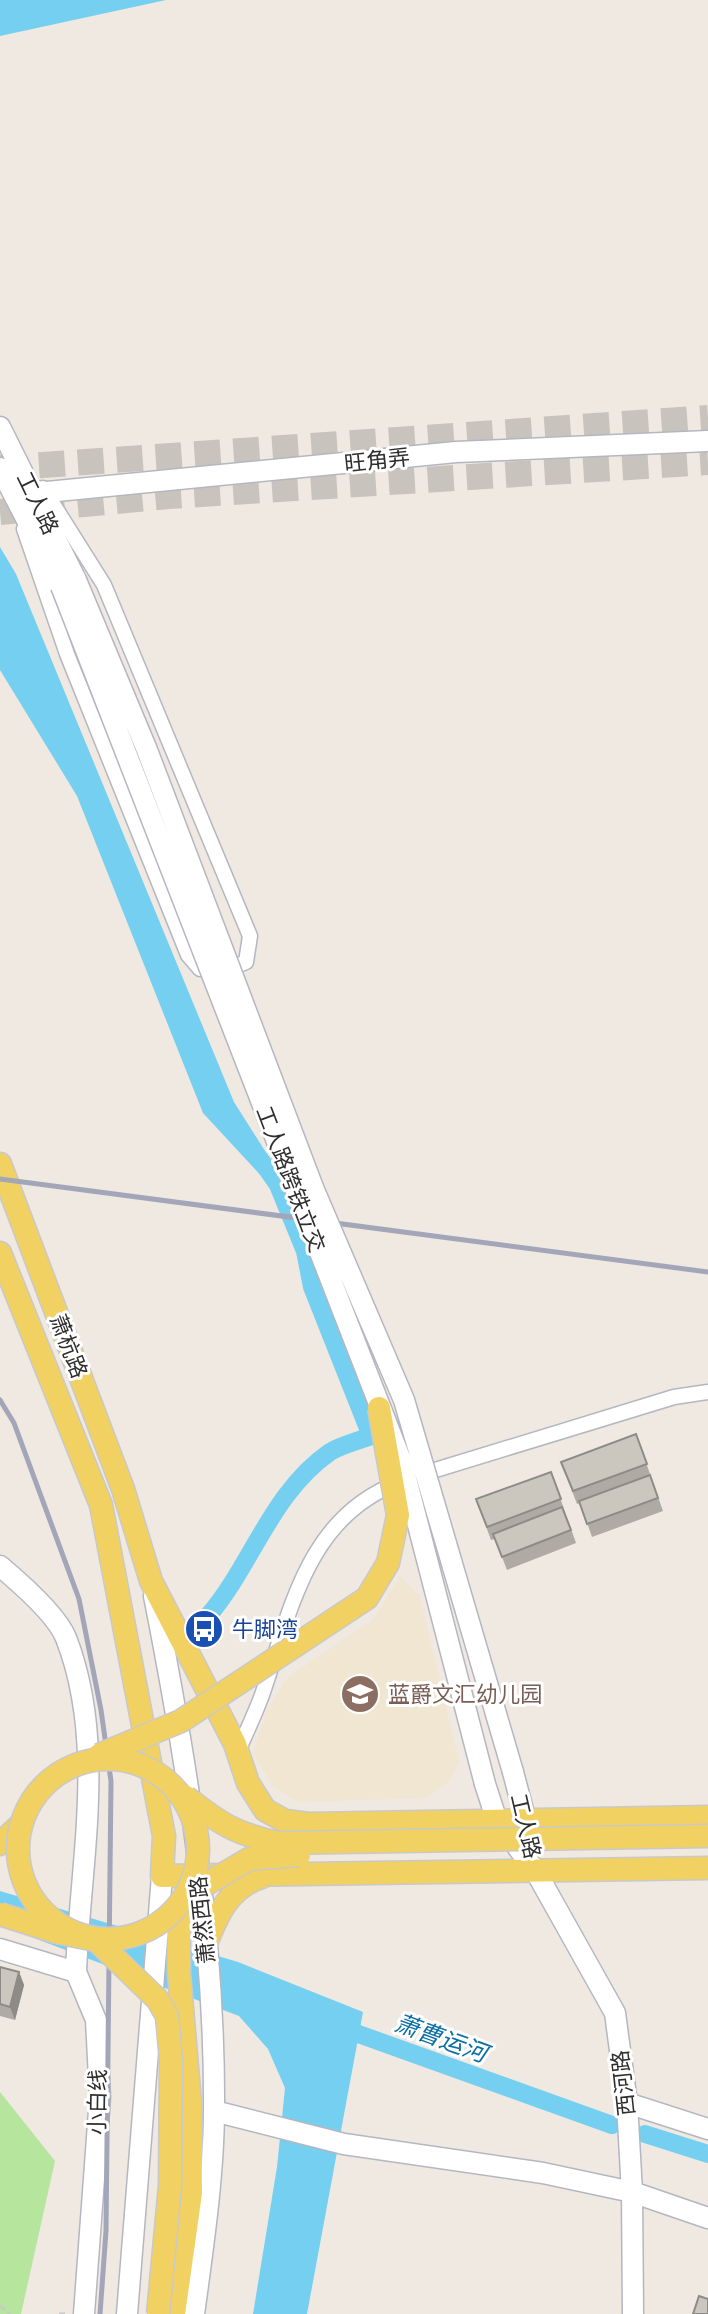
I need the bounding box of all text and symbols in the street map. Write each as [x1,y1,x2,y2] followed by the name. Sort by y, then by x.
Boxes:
[343,444,411,476] street label: 旺角弄
[12,468,64,538] street label: 工人路
[251,1102,331,1256] street label: 工人路跨铁立交
[45,1311,93,1381] street label: 萧杭路
[183,1608,225,1650] bus stop icon: 牛脚湾
[232,1616,298,1642] place label: 牛脚湾
[339,1673,381,1715] school or university icon: 蓝爵文汇幼儿园
[388,1681,542,1707] place label: 蓝爵文汇幼儿园
[506,1791,546,1861] street label: 工人路
[184,1875,220,1965] street label: 萧然西路
[391,2008,495,2069] water label: 萧曹运河
[607,2049,639,2117] street label: 西河路
[83,2069,111,2135] street label: 小白线

